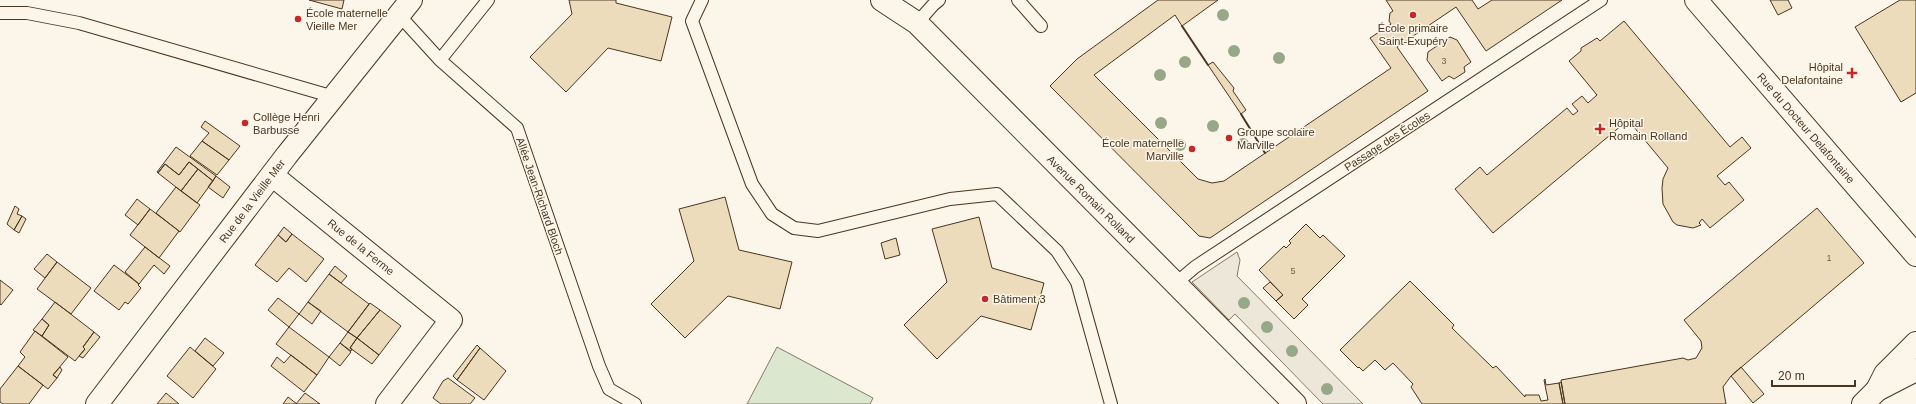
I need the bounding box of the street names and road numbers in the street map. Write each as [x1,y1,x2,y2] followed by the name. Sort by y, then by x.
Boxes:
[1755,71,1857,185] street label: Rue du Docteur Delafontaine
[1342,109,1432,173] street label: Passage des Écoles
[514,136,566,256] street label: Allée Jean-Richard Bloch
[1045,153,1137,245] street label: Avenue Romain Rolland
[217,157,287,245] street label: Rue de la Vieille Mer
[325,217,397,277] street label: Rue de la Ferme

